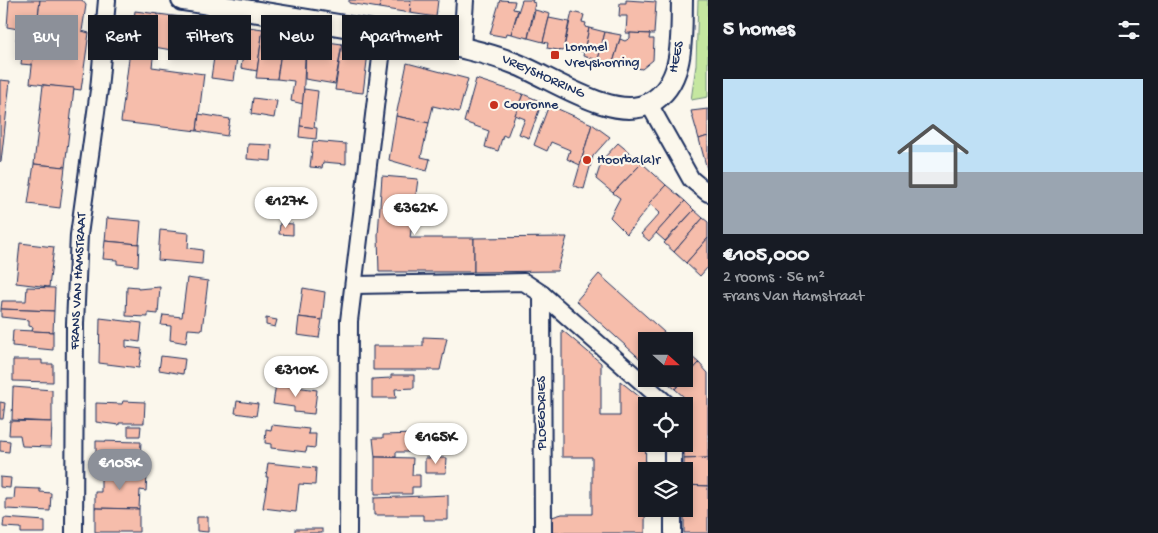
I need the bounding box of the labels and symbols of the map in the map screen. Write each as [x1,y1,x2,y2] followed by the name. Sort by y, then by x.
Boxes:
[564,39,639,72] place label: Lommel Vreyshorring
[665,39,689,74] street label: HEES
[549,49,561,61] marker: Lommel Vreyshorring
[498,51,588,103] street label: VREYSHORRING
[504,97,559,114] place label: Couronne
[488,99,500,111] marker: Couronne
[597,152,661,169] place label: Hoorba(a)r
[581,154,593,166] marker: Hoorba(a)r
[251,186,321,229] pin: €127K
[380,194,450,236] pin: €362K
[67,211,91,351] street label: FRANS VAN HAMSTRAAT
[638,332,692,388] north arrow
[261,356,331,398] pin: €310K
[534,376,551,451] street label: PLOEGDRIES
[401,422,471,465] pin: €165K
[85,448,155,491] pin: €105K

